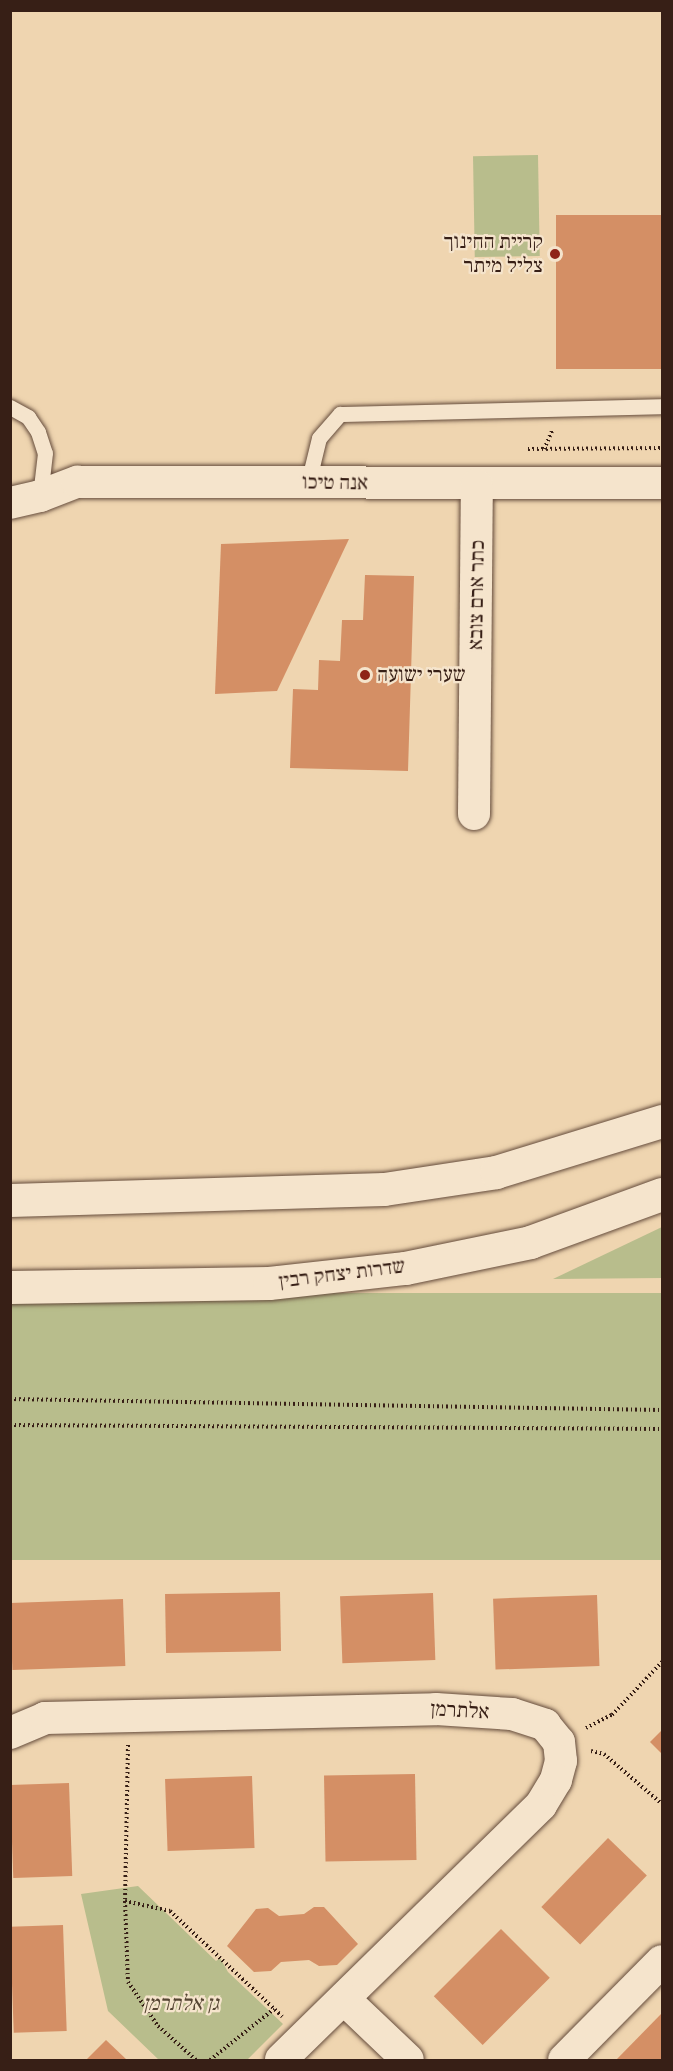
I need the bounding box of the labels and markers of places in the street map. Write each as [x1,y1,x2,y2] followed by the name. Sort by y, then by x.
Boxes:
[443,229,543,279] place label: קריית החינוך צליל מיתר
[548,247,562,261] marker: קריית החינוך צליל מיתר
[377,662,466,688] place label: שערי ישועה
[358,668,372,682] marker: שערי ישועה

